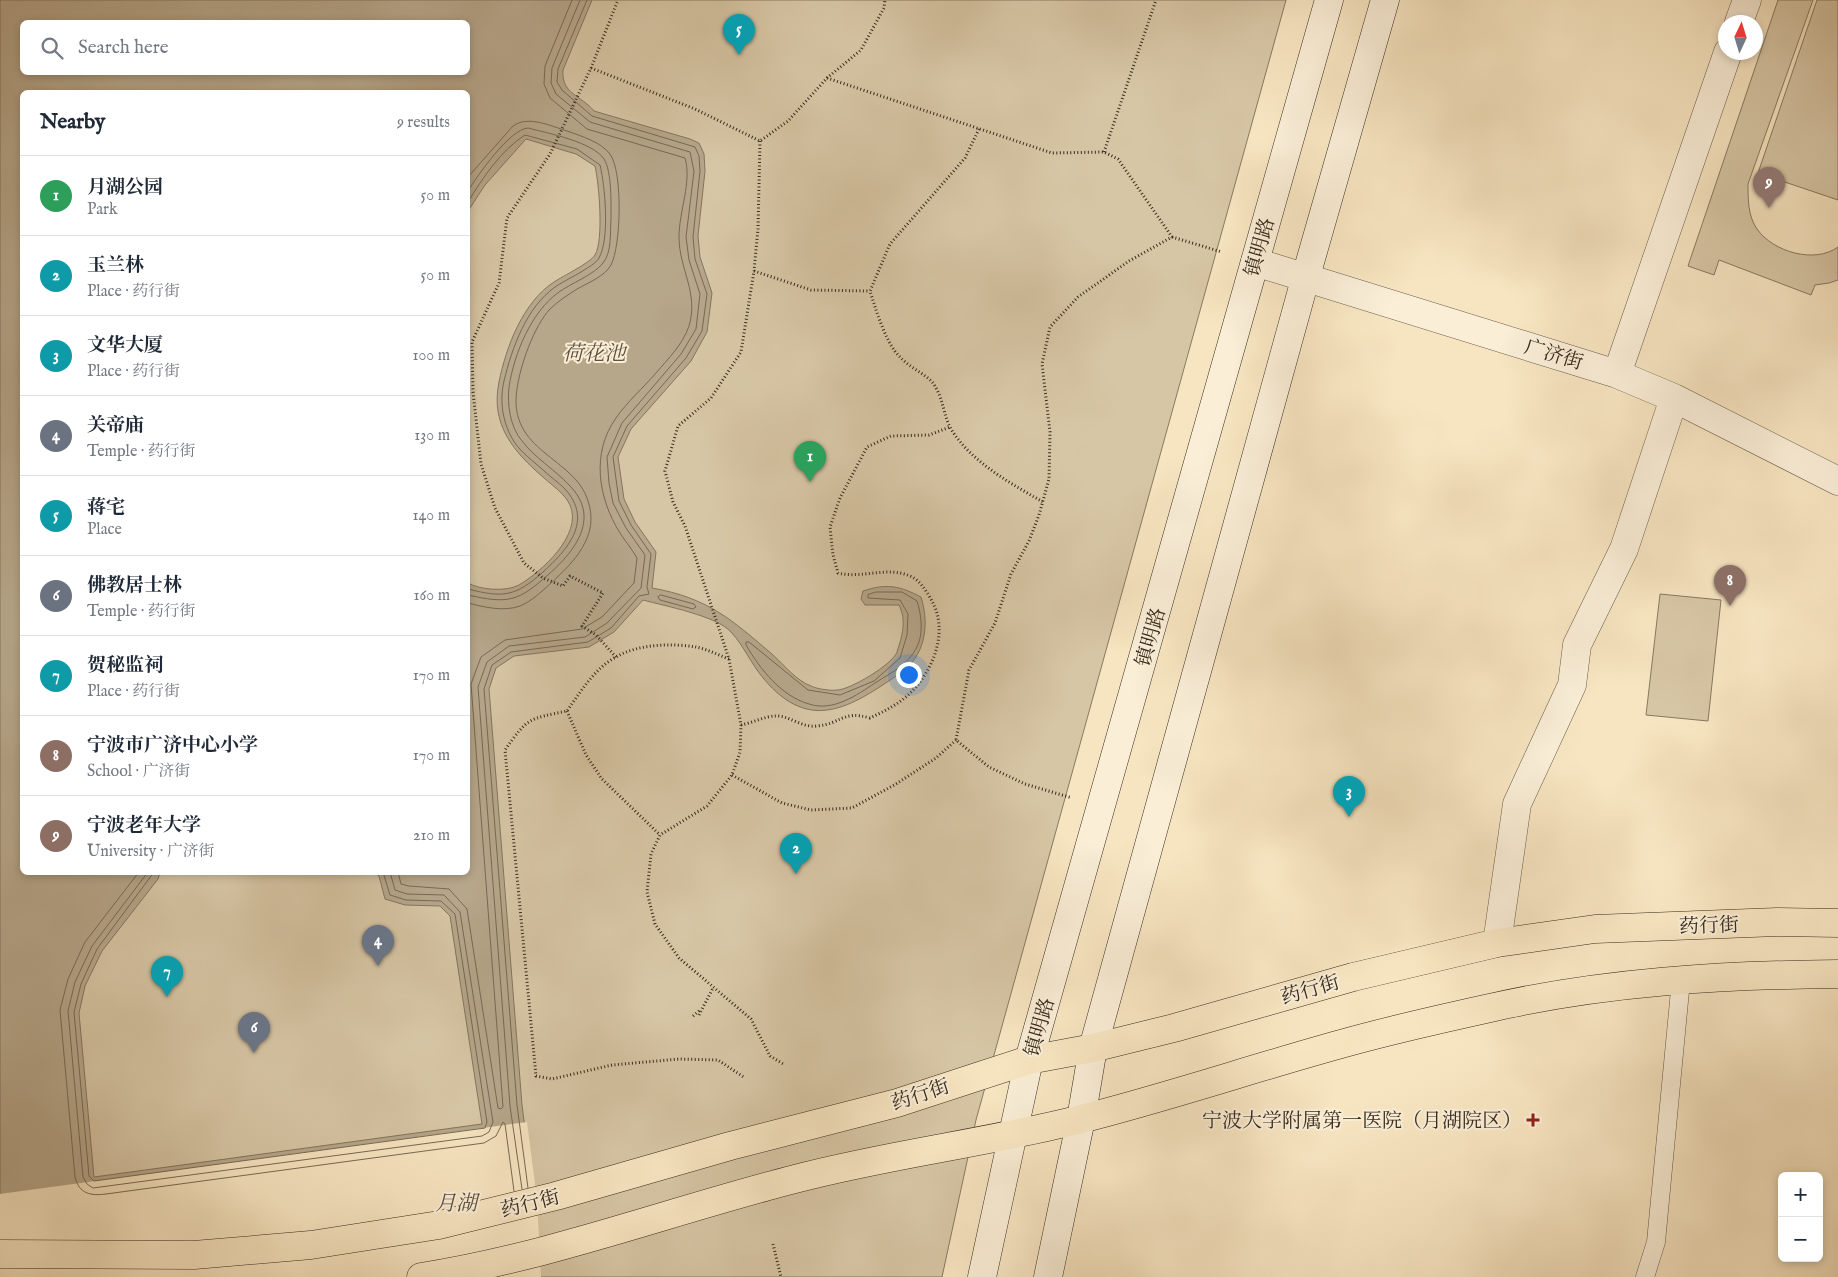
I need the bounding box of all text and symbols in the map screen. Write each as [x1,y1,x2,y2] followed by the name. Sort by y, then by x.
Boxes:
[723,14,755,55] pin: 5
[1718,15,1763,60] north arrow
[20,20,470,75] search box
[38,34,66,62] icon: search
[78,36,169,60] text: Search here
[40,109,105,136] text: Nearby
[397,113,450,133] text: 9 results
[1753,167,1785,208] pin: 9
[87,176,163,200] text: 月湖公园
[53,186,59,206] text: 1
[421,186,450,206] text: 50 m
[87,200,117,220] text: Park
[1240,215,1281,280] street label: 镇明路
[87,254,144,278] text: 玉兰林
[52,266,60,286] text: 2
[421,266,450,286] text: 50 m
[87,282,180,302] text: Place · 药行街
[87,334,163,358] text: 文华大厦
[1521,335,1586,376] street label: 广济街
[563,341,627,368] water label: 荷花池
[53,346,59,366] text: 3
[413,346,450,366] text: 100 m
[87,362,180,382] text: Place · 药行街
[87,414,144,438] text: 关帝庙
[52,426,60,446] text: 4
[414,426,450,446] text: 130 m
[794,441,826,482] pin: 1
[87,442,196,462] text: Temple · 药行街
[87,496,125,520] text: 蒋宅
[53,506,59,526] text: 5
[412,506,450,526] text: 140 m
[87,520,122,540] text: Place
[1714,565,1746,606] pin: 8
[87,574,182,598] text: 佛教居士林
[53,586,59,606] text: 6
[414,586,450,606] text: 160 m
[87,602,196,622] text: Temple · 药行街
[1131,605,1172,670] street label: 镇明路
[87,654,163,678] text: 贺秘监祠
[896,662,922,688] your location
[52,666,60,686] text: 7
[413,666,450,686] text: 170 m
[87,682,180,702] text: Place · 药行街
[87,734,258,758] text: 宁波市广济中心小学
[53,746,59,766] text: 8
[413,746,450,766] text: 170 m
[87,762,191,782] text: School · 广济街
[1333,776,1365,817] pin: 3
[87,814,201,838] text: 宁波老年大学
[53,826,59,846] text: 9
[413,826,450,846] text: 210 m
[780,833,812,874] pin: 2
[87,842,215,862] text: University · 广济街
[1679,913,1739,940] street label: 药行街
[362,925,394,966] pin: 4
[151,956,183,997] pin: 7
[1278,970,1343,1011] street label: 药行街
[1020,995,1061,1060] street label: 镇明路
[238,1012,270,1053] pin: 6
[888,1074,953,1117] street label: 药行街
[1202,1109,1522,1134] place label: 宁波大学附属第一医院（月湖院区）
[1526,1113,1540,1127] marker: 宁波大学附属第一医院（月湖院区）
[1778,1172,1823,1262] map controls
[1778,1172,1823,1217] button: +
[498,1185,562,1224] street label: 药行街
[435,1191,481,1218] water label: 月湖
[1778,1217,1823,1262] button: −

